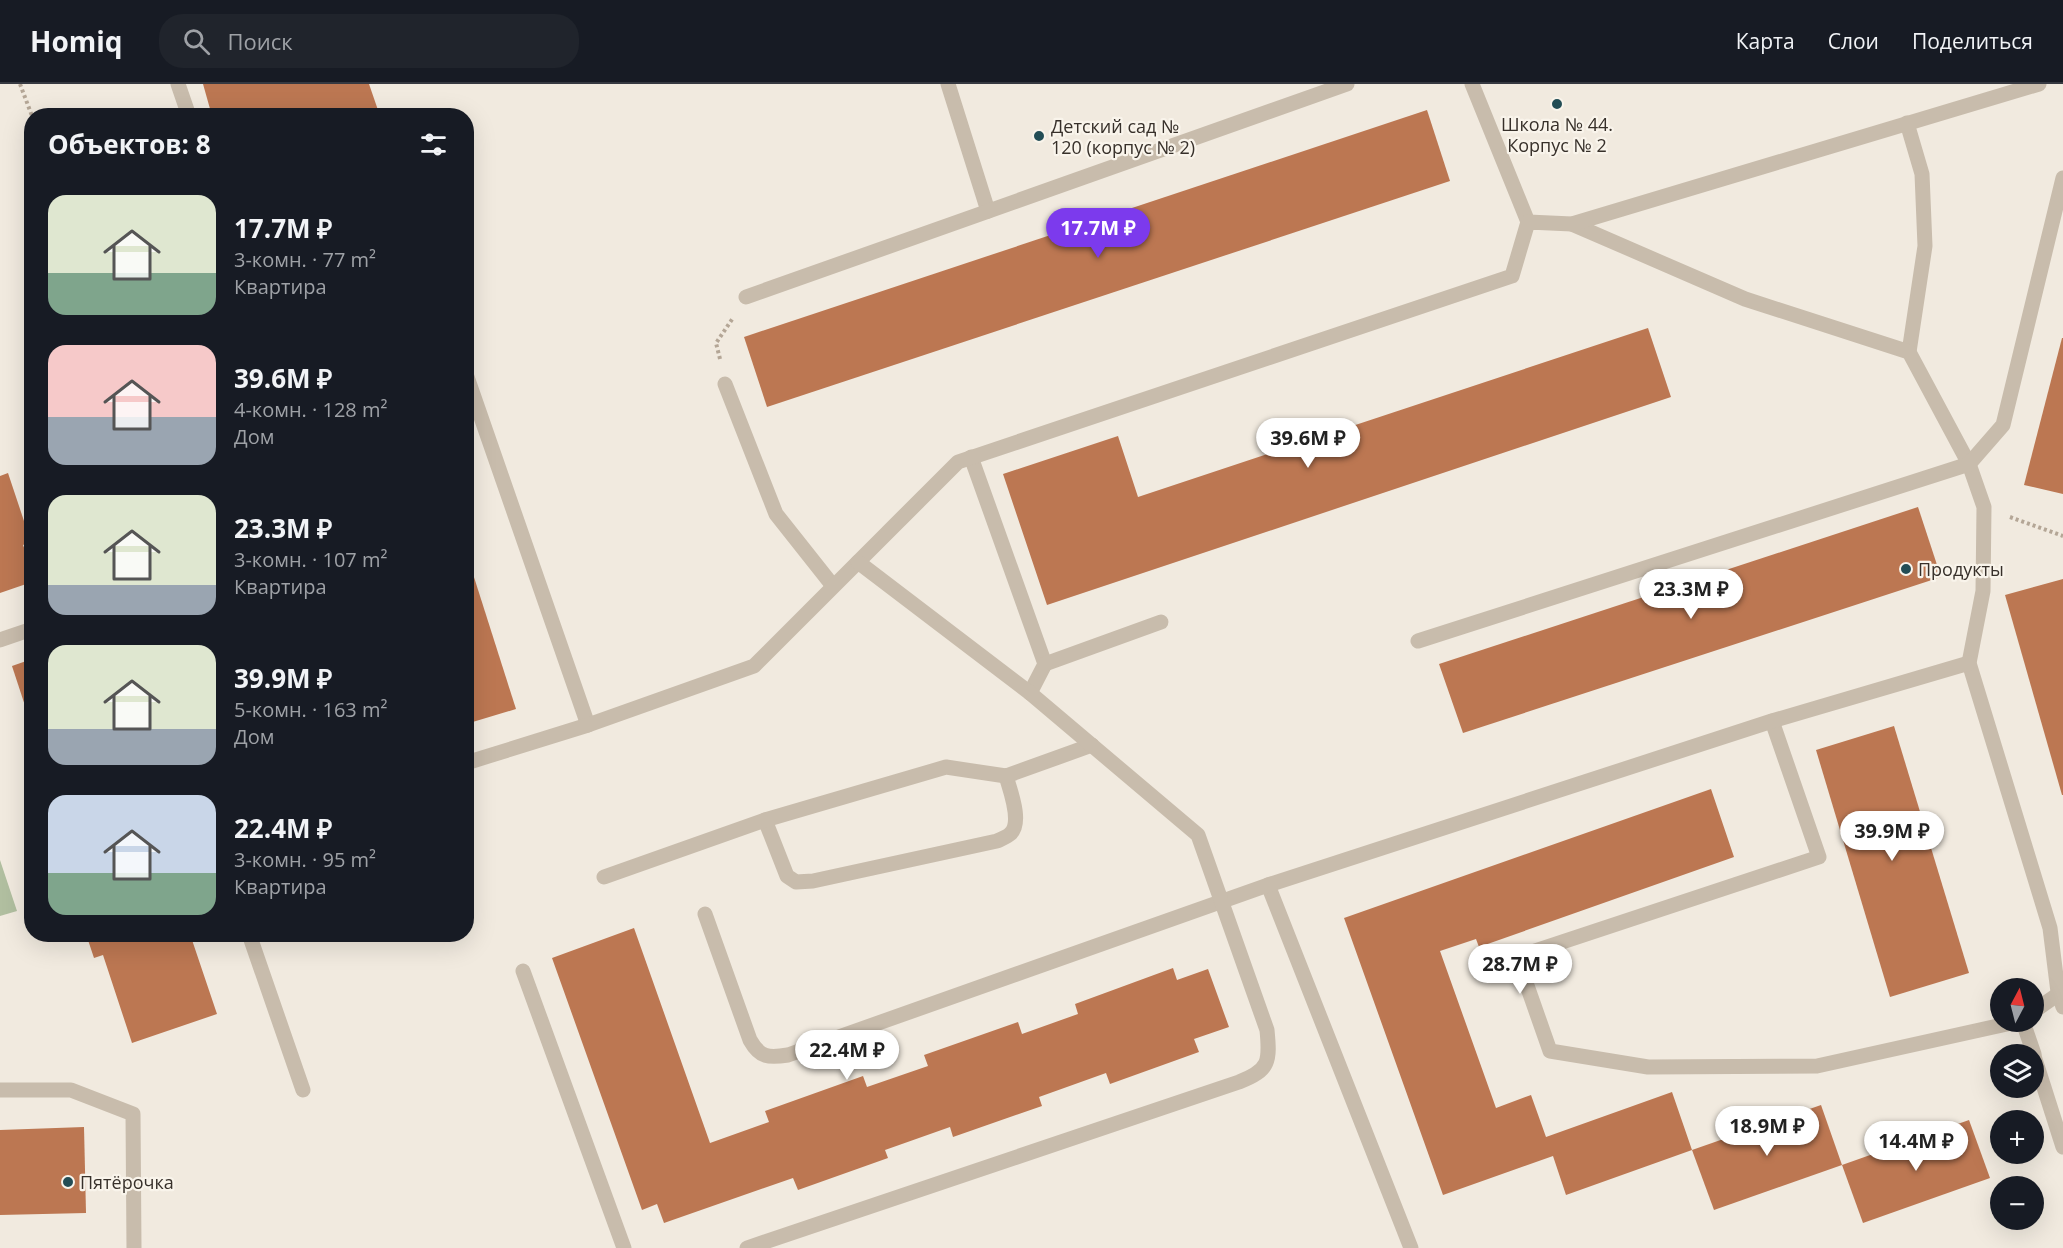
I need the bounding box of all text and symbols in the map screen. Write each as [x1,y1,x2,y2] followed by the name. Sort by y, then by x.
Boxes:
[159,14,579,68] search box
[30,22,123,60] text: Homiq
[180,25,213,58] icon: search
[228,26,293,56] text: Поиск
[1736,27,1795,55] text: Карта
[1828,27,1879,55] text: Слои
[1912,27,2033,55] text: Поделиться
[1550,97,1564,111] marker: Школа № 44. Корпус № 2
[1501,112,1613,157] place label: Школа № 44. Корпус № 2
[1051,114,1195,159] place label: Детский сад № 120 (корпус № 2)
[48,126,211,162] text: Объектов: 8
[417,128,450,161] icon: filters
[1032,129,1046,143] marker: Детский сад № 120 (корпус № 2)
[1043,208,1153,259] pin: 17.7M ₽
[234,210,332,246] text: 17.7M ₽
[1060,214,1136,241] text: 17.7M ₽
[96,219,168,291] icon: home
[234,246,376,273] text: 3-комн. · 77 m²
[234,273,327,300] text: Квартира
[234,360,332,396] text: 39.6M ₽
[96,369,168,441] icon: home
[234,396,387,423] text: 4-комн. · 128 m²
[1253,418,1363,469] pin: 39.6M ₽
[234,423,274,450] text: Дом
[1270,424,1346,451] text: 39.6M ₽
[234,510,332,546] text: 23.3M ₽
[96,519,168,591] icon: home
[234,546,387,573] text: 3-комн. · 107 m²
[1918,557,2004,581] place label: Продукты
[1899,562,1913,576] marker: Продукты
[1636,569,1746,620] pin: 23.3M ₽
[234,573,327,600] text: Квартира
[1653,575,1729,602] text: 23.3M ₽
[234,660,332,696] text: 39.9M ₽
[96,669,168,741] icon: home
[234,696,387,723] text: 5-комн. · 163 m²
[234,723,274,750] text: Дом
[234,810,332,846] text: 22.4M ₽
[1837,811,1947,862] pin: 39.9M ₽
[1854,817,1930,844] text: 39.9M ₽
[96,819,168,891] icon: home
[234,846,376,873] text: 3-комн. · 95 m²
[234,873,327,900] text: Квартира
[1465,944,1575,995] pin: 28.7M ₽
[1482,950,1558,977] text: 28.7M ₽
[1990,978,2044,1032] north arrow
[1990,978,2044,1230] map controls
[792,1030,902,1081] pin: 22.4M ₽
[809,1036,885,1063] text: 22.4M ₽
[1990,1044,2044,1098] button: layers
[1712,1106,1822,1157] pin: 18.9M ₽
[1990,1110,2044,1164] button: +
[1729,1112,1805,1139] text: 18.9M ₽
[1861,1121,1971,1172] pin: 14.4M ₽
[1878,1127,1954,1154] text: 14.4M ₽
[80,1170,174,1194] place label: Пятёрочка
[61,1175,75,1189] marker: Пятёрочка
[1990,1176,2044,1230] button: −

